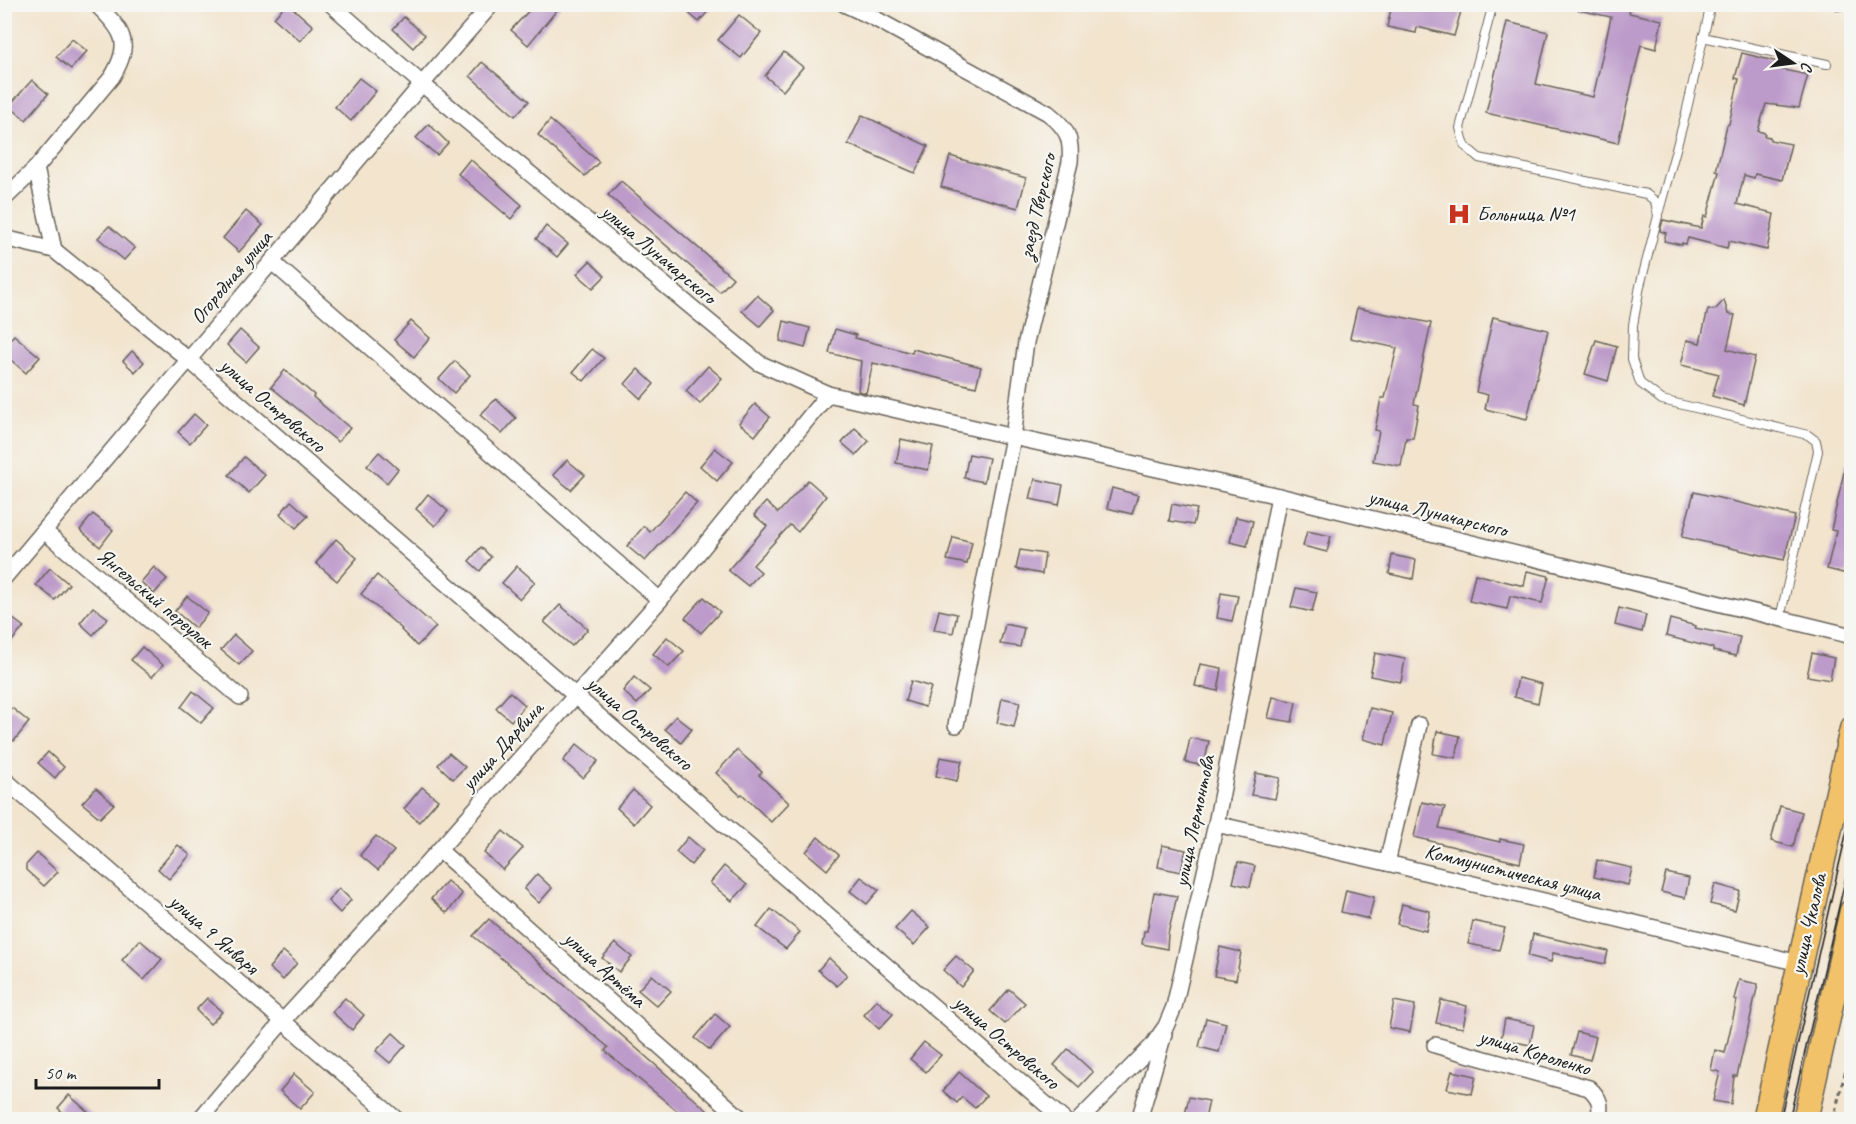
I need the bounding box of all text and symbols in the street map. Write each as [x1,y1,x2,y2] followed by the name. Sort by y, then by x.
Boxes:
[1763,33,1823,93] north arrow
[1796,60,1817,74] text: С
[1012,149,1063,264] street label: заезд Тверского
[595,197,724,311] street label: улица Луначарского
[1446,201,1472,227] hospital icon: Больница №1
[1477,201,1576,227] place label: Больница №1
[184,224,279,329] street label: Огородная улица
[213,351,332,459] street label: улица Островского
[1364,483,1513,543] street label: улица Луначарского
[92,542,220,655] street label: Янгельский переулок
[580,669,699,777] street label: улица Островского
[454,694,550,797] street label: улица Дарвина
[1167,751,1221,891] street label: улица Лермонтова
[1422,838,1606,907] street label: Коммунистическая улица
[1783,868,1833,979] street label: улица Чкалова
[163,887,265,981] street label: улица 9 Января
[557,924,653,1014] street label: улица Артёма
[947,988,1066,1096] street label: улица Островского
[1474,1022,1595,1082] street label: улица Короленко
[36,1052,159,1090] scale bar
[45,1062,78,1084] text: 50 m

